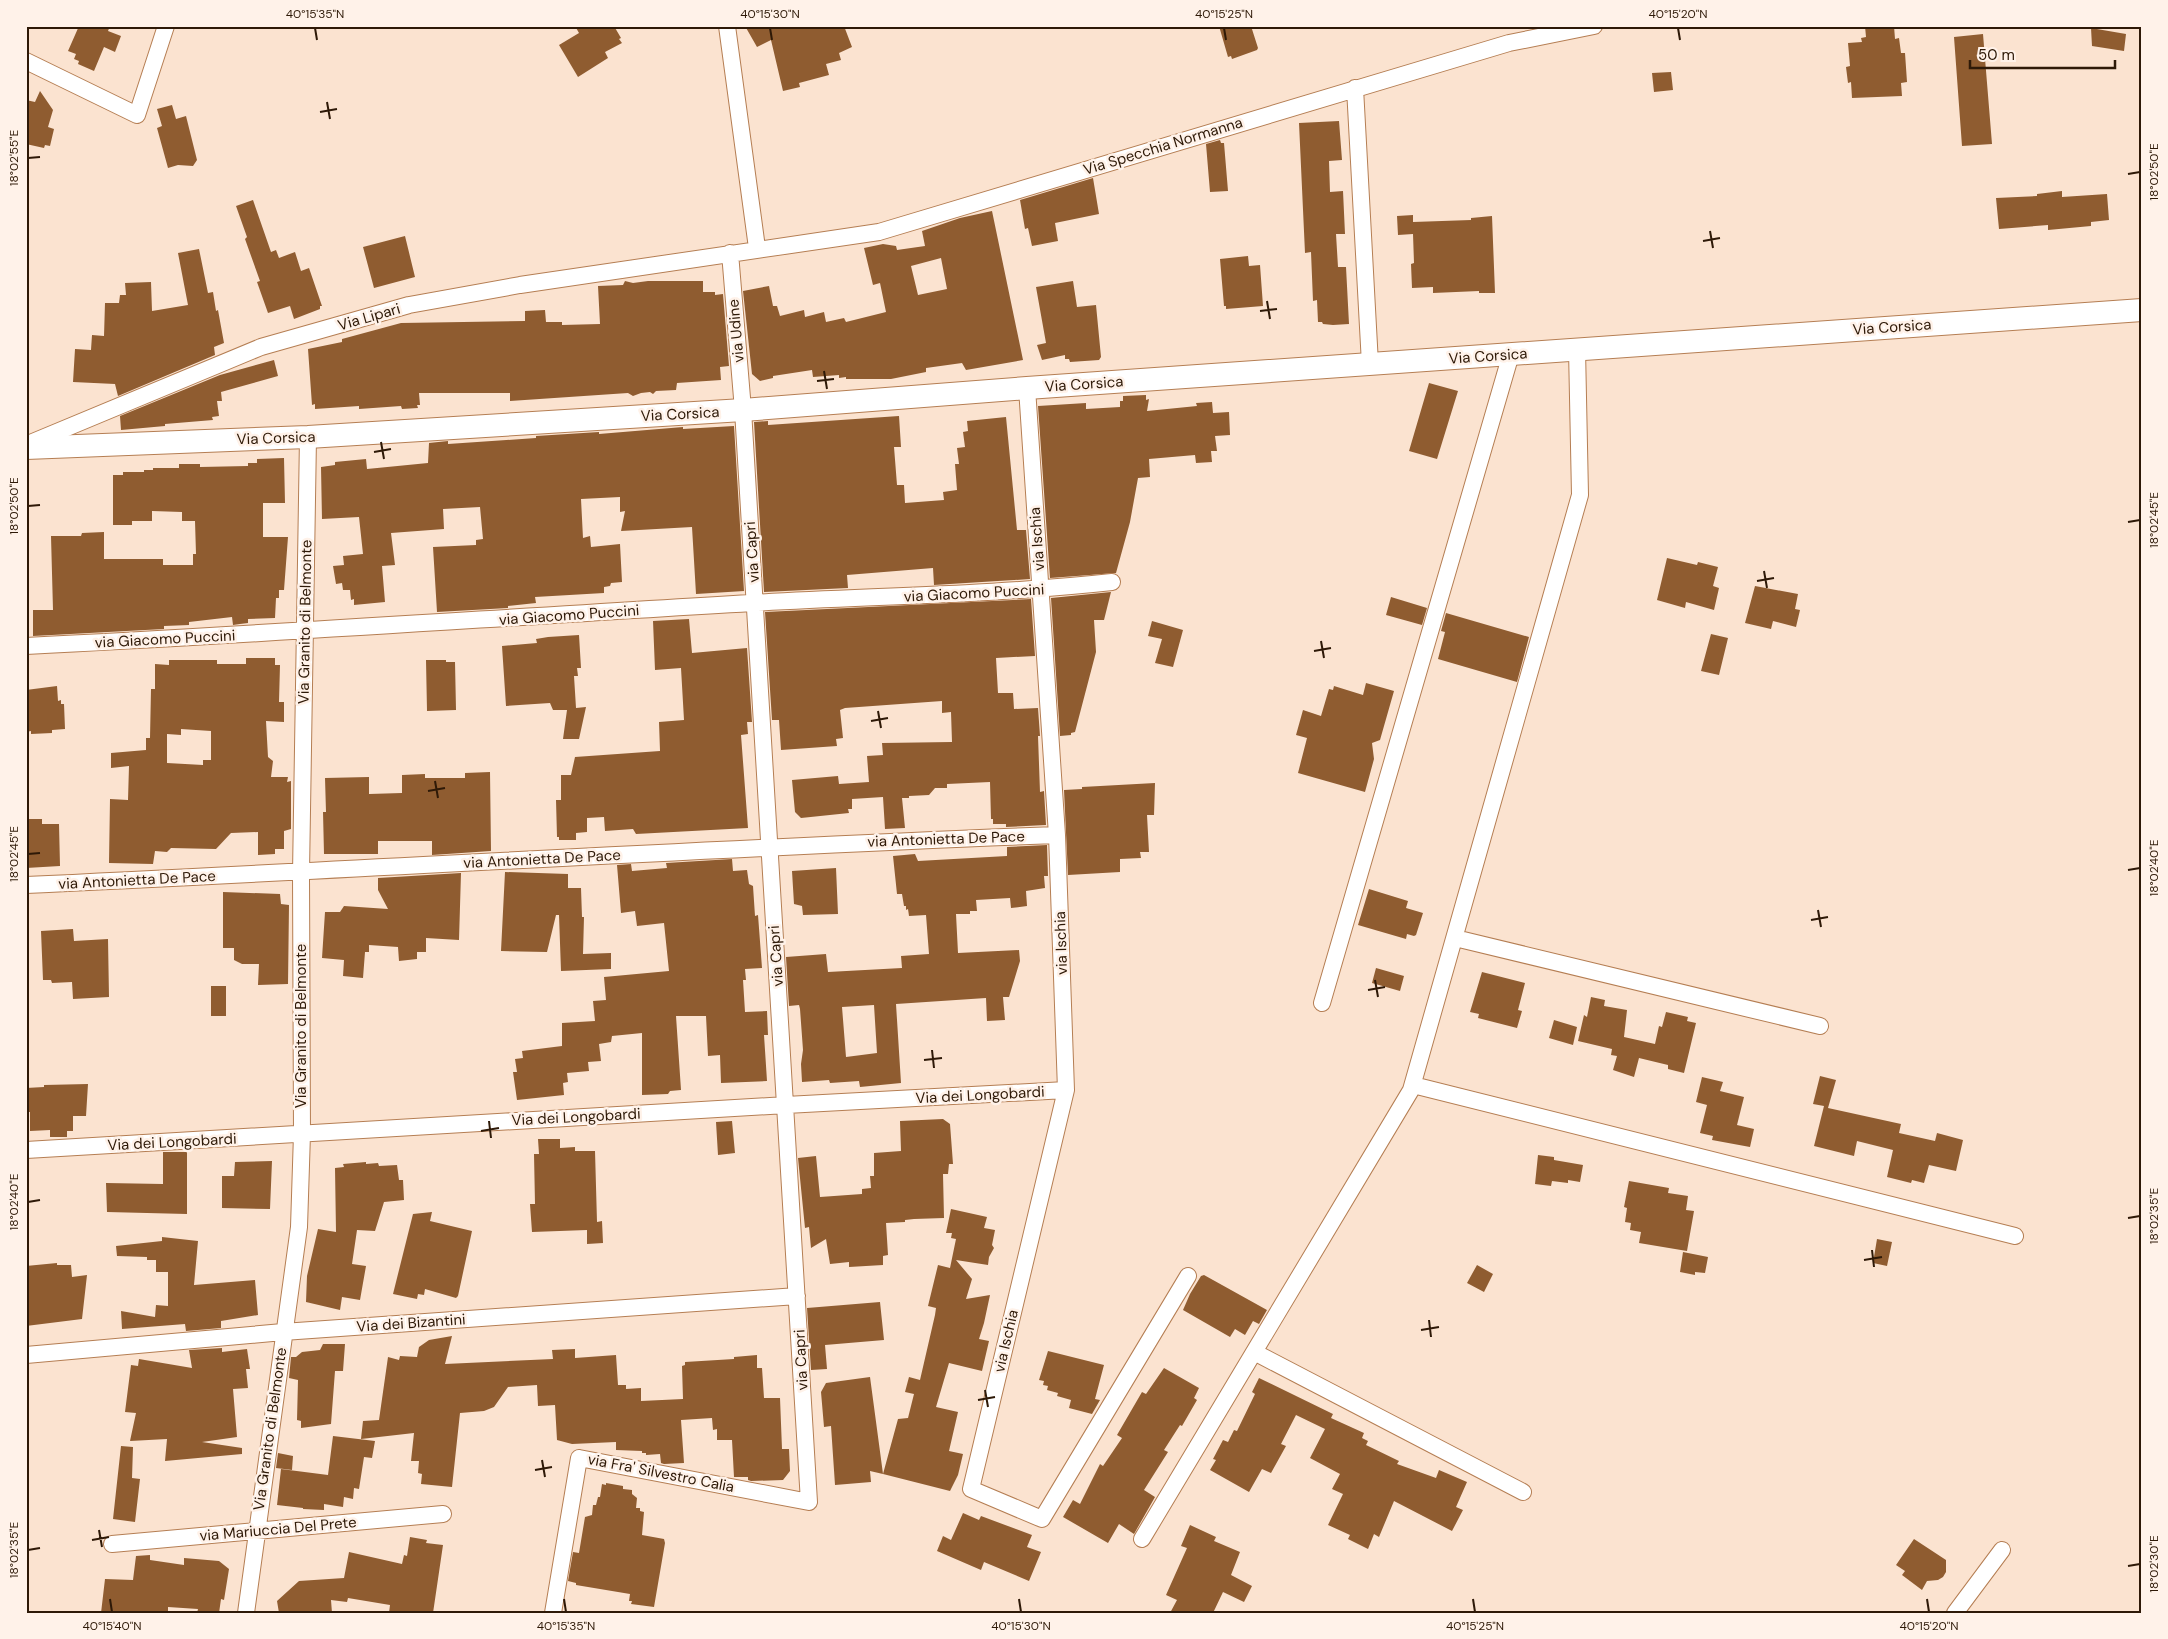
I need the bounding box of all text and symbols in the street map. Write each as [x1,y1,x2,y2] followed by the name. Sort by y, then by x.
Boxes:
[286,6,344,22] text: 40°15'35"N
[740,6,800,22] text: 40°15'30"N
[1195,6,1253,22] text: 40°15'25"N
[1648,6,1708,22] text: 40°15'20"N
[1970,38,2116,70] scale bar
[1978,45,2015,65] text: 50 m
[1081,112,1245,180] street label: Via Specchia Normanna
[6,130,22,186] text: 18°02'55"E
[2146,143,2162,201] text: 18°02'50"E
[723,298,749,364] street label: via Udine
[335,299,403,335] street label: Via Lipari
[1852,314,1932,340] street label: Via Corsica
[1448,343,1528,369] street label: Via Corsica
[1044,371,1124,397] street label: Via Corsica
[640,402,720,426] street label: Via Corsica
[236,427,316,449] street label: Via Corsica
[6,477,22,535] text: 18°02'50"E
[2146,492,2162,548] text: 18°02'45"E
[1025,507,1049,571] street label: via Ischia
[740,521,764,583] street label: via Capri
[294,540,316,704] street label: Via Granito di Belmonte
[903,579,1045,607] street label: via Giacomo Puccini
[498,600,640,630] street label: via Giacomo Puccini
[94,625,236,653] street label: via Giacomo Puccini
[6,826,22,882] text: 18°02'45"E
[867,826,1025,852] street label: via Antonietta De Pace
[2146,839,2162,897] text: 18°02'40"E
[463,845,621,873] street label: via Antonietta De Pace
[58,866,216,894] street label: via Antonietta De Pace
[1050,911,1072,975] street label: via Ischia
[764,925,788,987] street label: via Capri
[291,944,311,1108] street label: Via Granito di Belmonte
[915,1082,1045,1108] street label: Via dei Longobardi
[511,1104,641,1130] street label: Via dei Longobardi
[107,1129,237,1155] street label: Via dei Longobardi
[6,1173,22,1231] text: 18°02'40"E
[2146,1188,2162,1244] text: 18°02'35"E
[989,1308,1023,1374] street label: via Ischia
[356,1309,466,1337] street label: Via dei Bizantini
[789,1329,813,1391] street label: via Capri
[249,1346,291,1512] street label: Via Granito di Belmonte
[586,1449,736,1497] street label: via Fra' Silvestro Calia
[199,1512,357,1546] street label: via Mariuccia Del Prete
[6,1522,22,1578] text: 18°02'35"E
[2146,1535,2162,1593] text: 18°02'30"E
[82,1618,142,1634] text: 40°15'40"N
[537,1618,595,1634] text: 40°15'35"N
[991,1618,1051,1634] text: 40°15'30"N
[1446,1618,1504,1634] text: 40°15'25"N
[1899,1618,1959,1634] text: 40°15'20"N

